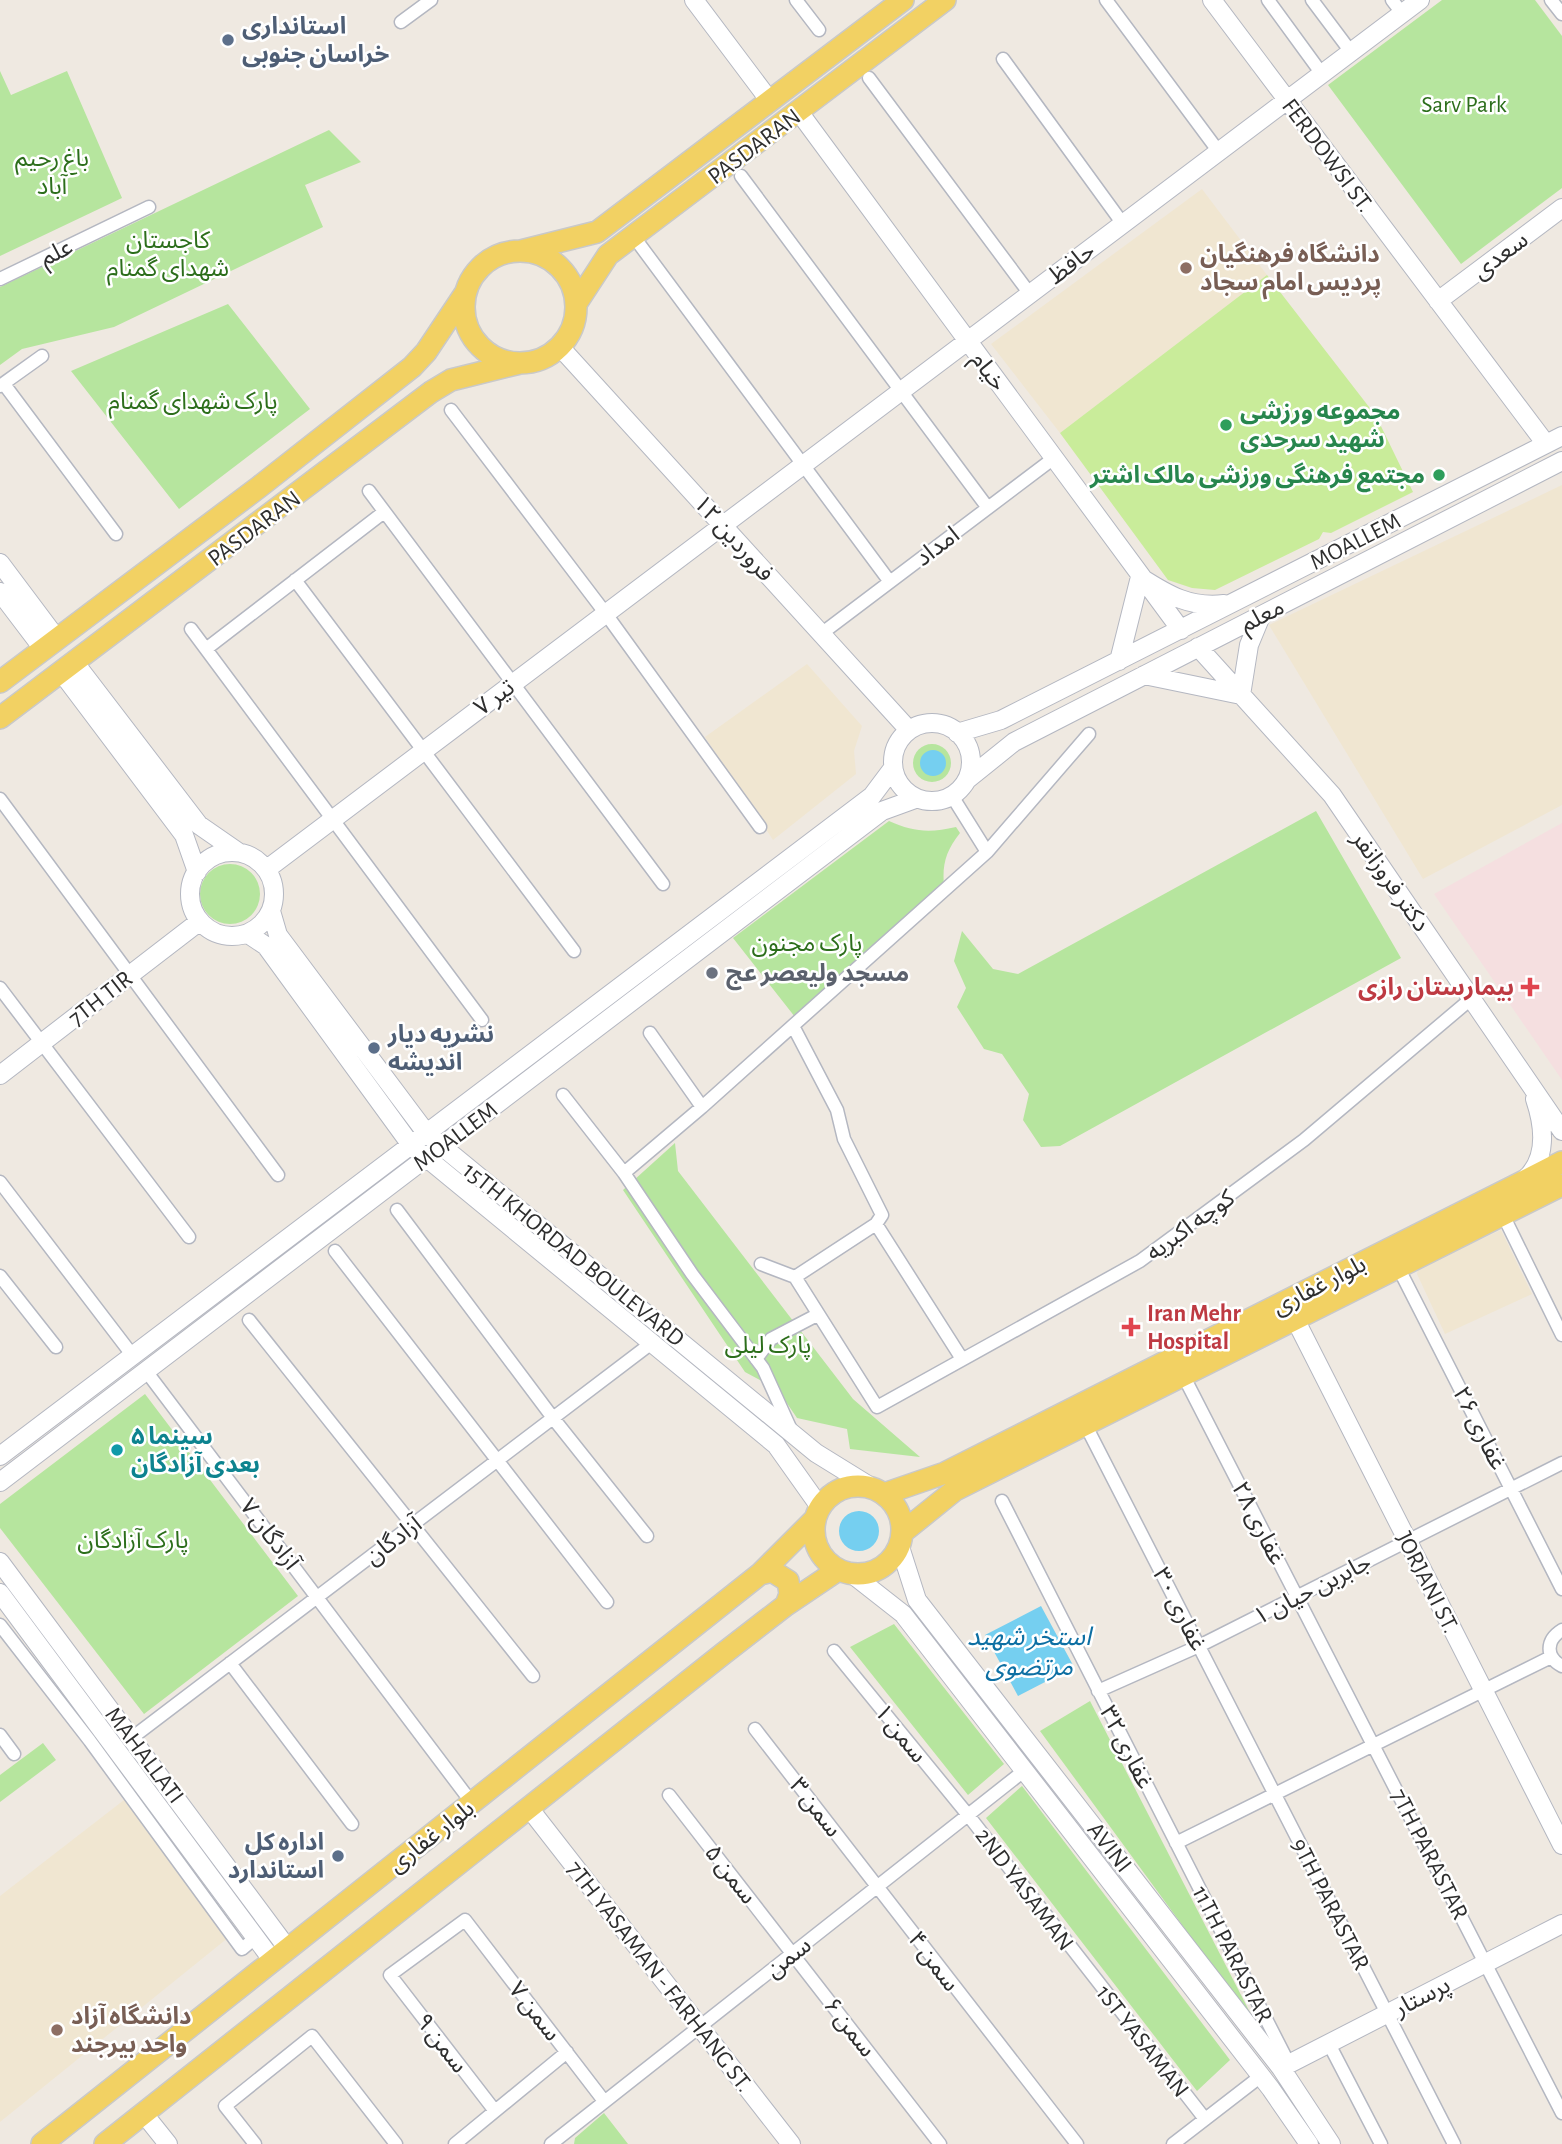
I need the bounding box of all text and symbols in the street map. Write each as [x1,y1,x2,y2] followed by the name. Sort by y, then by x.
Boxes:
[242,15,389,68] place label: استانداری خراسان جنوبی
[220,32,236,48] marker: استانداری خراسان جنوبی
[1421,93,1507,117] park label: Sarv Park
[1277,95,1377,217] street label: FERDOWSI ST.
[704,104,805,189] street label: PASDARAN
[15,147,89,199] park label: باغ رحیم آباد
[1468,227,1533,285] street label: سعدی
[107,229,229,286] park label: کاجستان شهدای گمنام
[36,235,78,274] street label: علم
[1044,239,1100,289] street label: حافظ
[1200,241,1381,300] place label: دانشگاه فرهنگیان پردیس امام سجاد
[1178,260,1194,276] marker: دانشگاه فرهنگیان پردیس امام سجاد
[962,348,1010,398] street label: خیام
[108,389,278,419] park label: پارک شهدای گمنام
[1240,400,1400,453] place label: مجموعه ورزشی شهید سرحدی
[1218,417,1234,433] marker: مجموعه ورزشی شهید سرحدی
[1089,462,1425,493] place label: مجتمع فرهنگی ورزشی مالک اشتر
[1431,467,1447,483] marker: مجتمع فرهنگی ورزشی مالک اشتر
[204,486,305,571] street label: PASDARAN
[688,491,778,587] street label: ۱۲ فروردین
[1306,509,1405,575] street label: MOALLEM
[911,523,964,571] street label: امداد
[1237,595,1290,641] street label: معلم
[470,675,520,721] street label: ۷ تیر
[1346,826,1433,937] street label: دکتر فروزانفر
[752,932,862,958] park label: پارک مجنون
[726,962,909,991] place label: مسجد ولیعصر عج
[704,965,720,981] marker: مسجد ولیعصر عج
[64,967,137,1031] street label: 7TH TIR
[1358,976,1514,1001] place label: بیمارستان رازی
[1520,977,1540,997] marker: بیمارستان رازی
[387,1023,494,1076] place label: نشریه دیار اندیشه
[366,1040,382,1056] marker: نشریه دیار اندیشه
[409,1098,502,1176] street label: MOALLEM
[458,1158,689,1351] street label: 15TH KHORDAD BOULEVARD
[1142,1185,1241,1267] street label: کوچه اکبریه
[1269,1252,1371,1321] street label: بلوار غفاری
[1147,1302,1241,1354] place label: Iran Mehr Hospital
[1121,1317,1141,1337] marker: Iran Mehr Hospital
[724,1334,812,1360] park label: پارک لیلی
[1447,1383,1510,1474] street label: غفاری ۲۶
[131,1425,260,1478] place label: سینما ۵ بعدی آزادگان
[109,1442,125,1458] marker: سینما ۵ بعدی آزادگان
[1226,1478,1289,1569] street label: غفاری ۲۸
[234,1493,306,1576] street label: آزادگان ۷
[359,1510,428,1571] street label: آزادگان
[77,1527,189,1555] park label: پارک آزادگان
[1391,1528,1463,1637] street label: JORJANI ST.
[1250,1550,1376,1631] street label: جابربن حیان ۱
[1147,1564,1210,1655] street label: غفاری ۳۰
[967,1624,1094,1682] water label: استخر شهید مرتضوی
[870,1700,931,1768] street label: سمن ۱
[1094,1702,1157,1793] street label: غفاری ۳۲
[100,1703,188,1808] street label: MAHALLATI
[785,1773,846,1842] street label: سمن ۳
[1386,1785,1472,1924] street label: 7TH PARASTAR
[384,1796,480,1878] street label: بلوار غفاری
[1082,1818,1136,1877] street label: AVINI
[971,1824,1078,1955] street label: 2ND YASAMAN
[228,1831,324,1884] place label: اداره کل استاندارد
[1287,1835,1374,1974] street label: 9TH PARASTAR
[700,1840,761,1909] street label: سمن ۵
[330,1848,346,1864] marker: اداره کل استاندارد
[562,1857,756,2096] street label: 7TH YASAMAN - FARHANG ST.
[1187,1882,1277,2027] street label: 11TH PARASTAR
[903,1927,963,1996] street label: سمن ۴
[761,1933,816,1983] street label: سمن
[1390,1973,1455,2024] street label: پرستار
[504,1977,565,2046] street label: سمن ۷
[1091,1981,1193,2102] street label: 1ST YASAMAN
[819,1993,880,2062] street label: سمن ۶
[71,2003,191,2058] place label: دانشگاه آزاد واحد بیرجند
[411,2009,472,2078] street label: سمن ۹
[49,2022,65,2038] marker: دانشگاه آزاد واحد بیرجند

